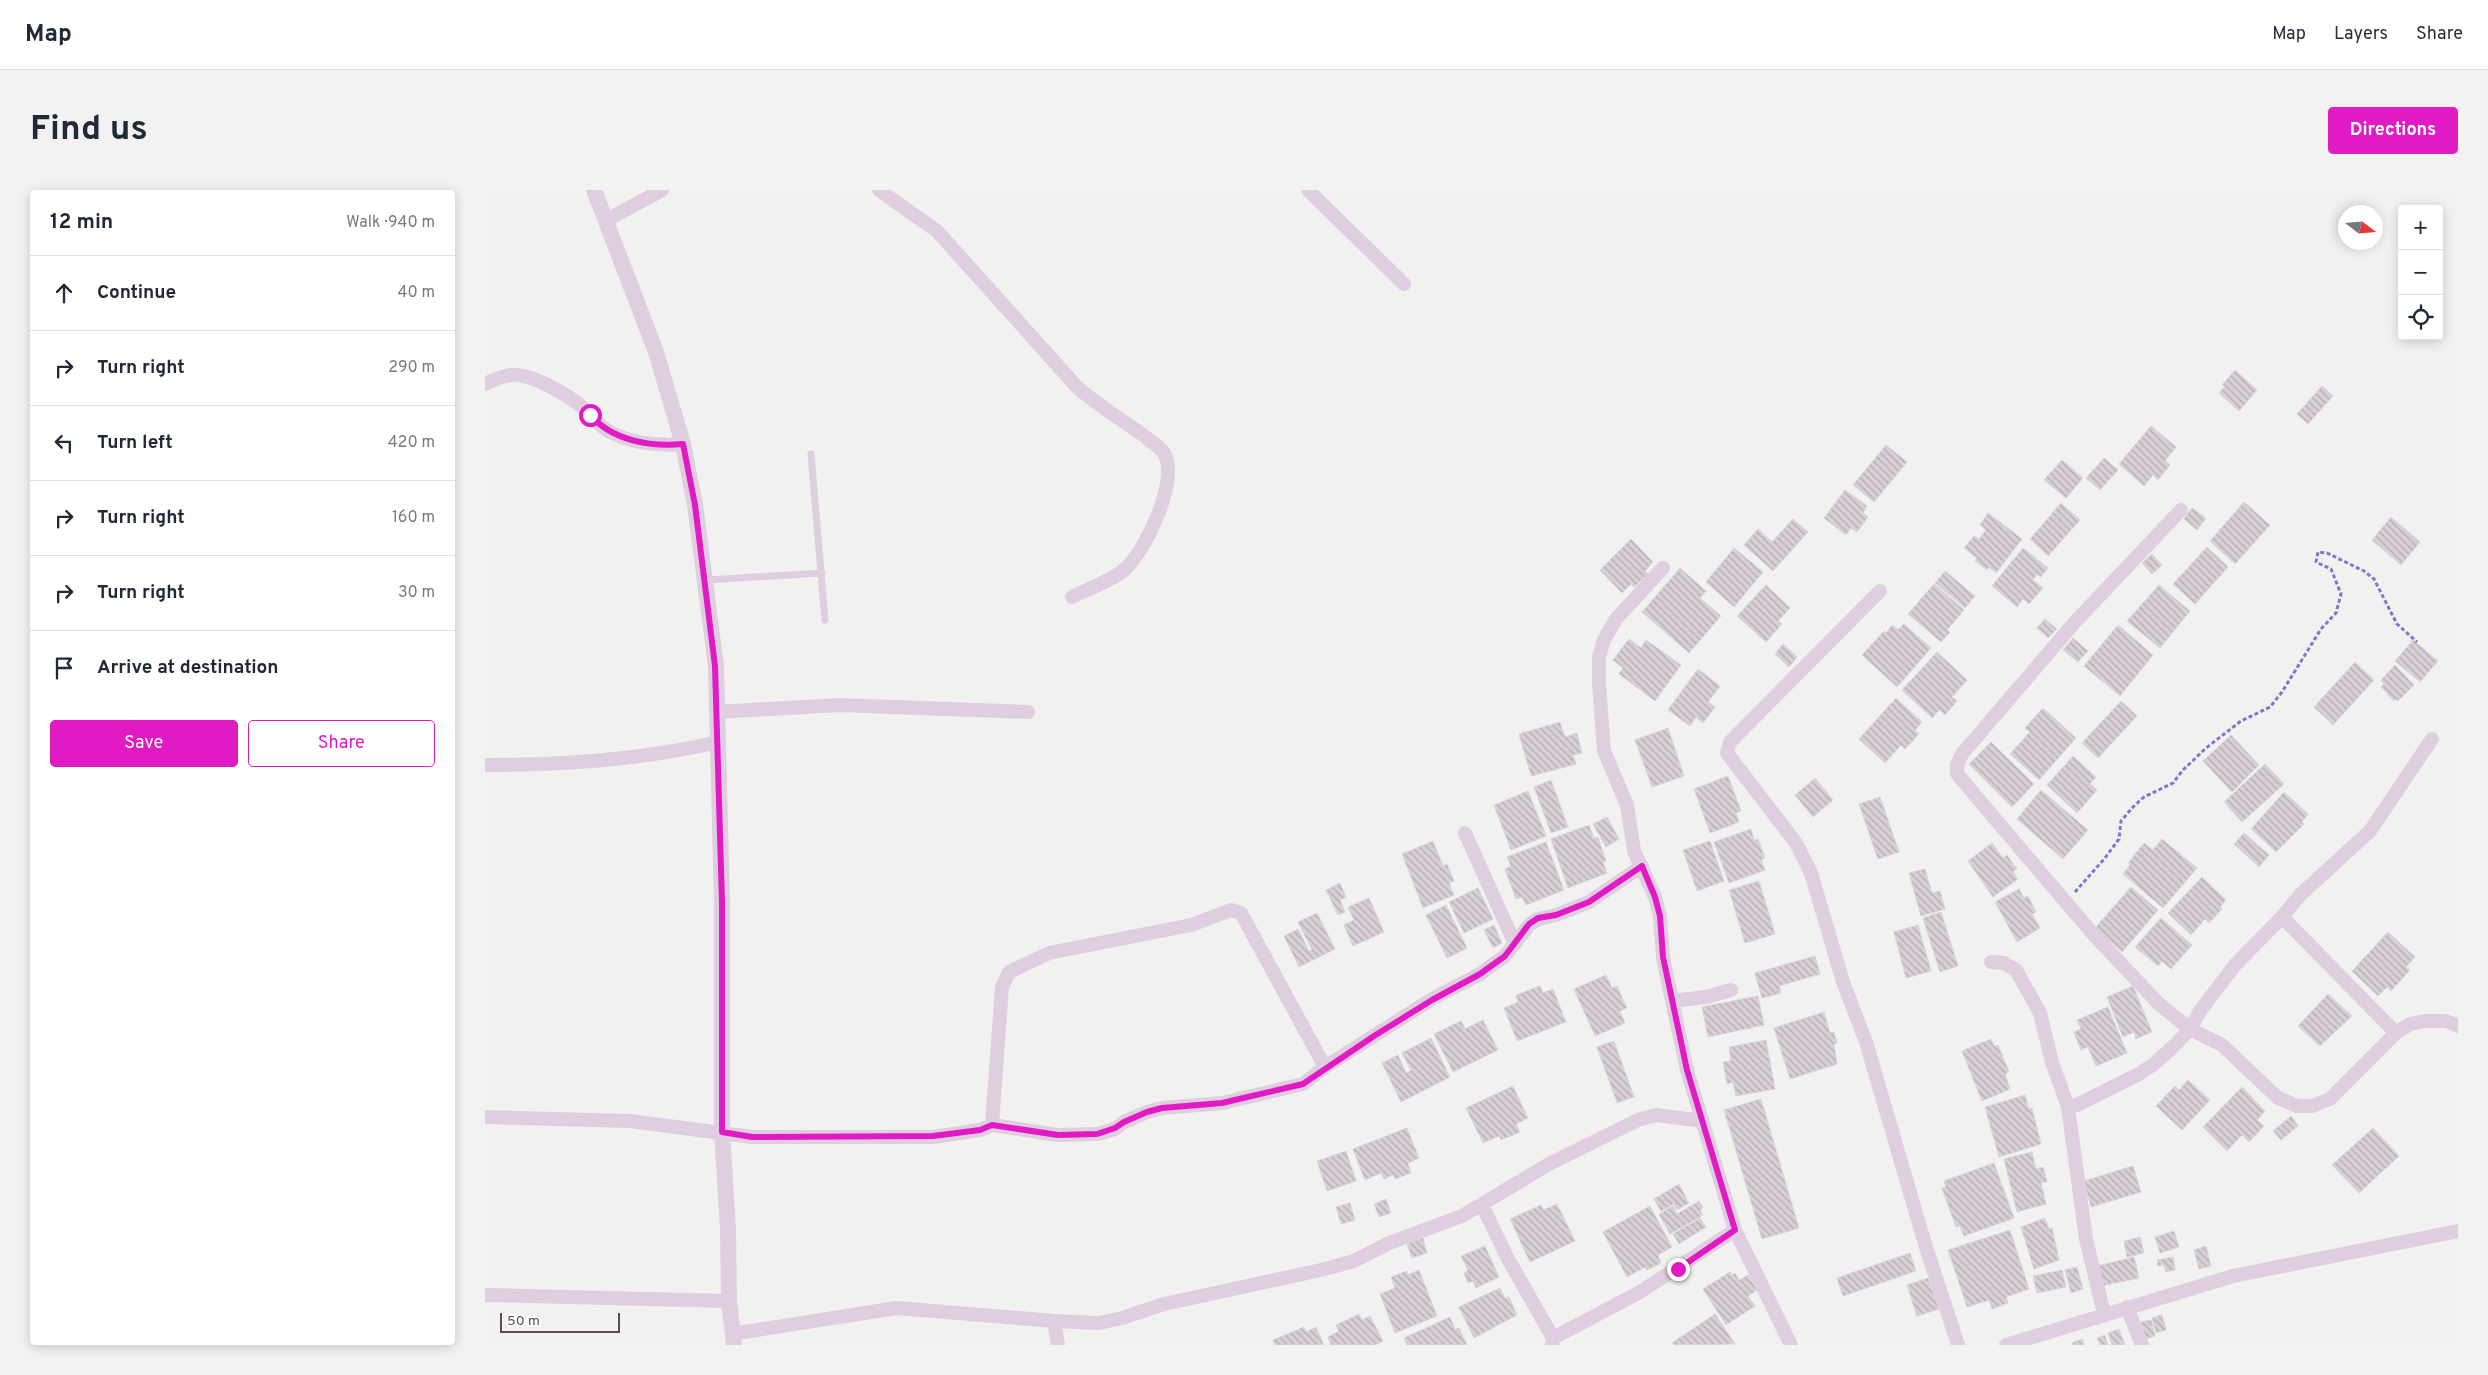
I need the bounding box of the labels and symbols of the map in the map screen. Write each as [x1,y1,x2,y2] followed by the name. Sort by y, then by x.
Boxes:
[2338,205,2383,250] north arrow
[579,404,602,427] route start
[1667,1258,1690,1281] route end
[500,1310,620,1333] scale bar

